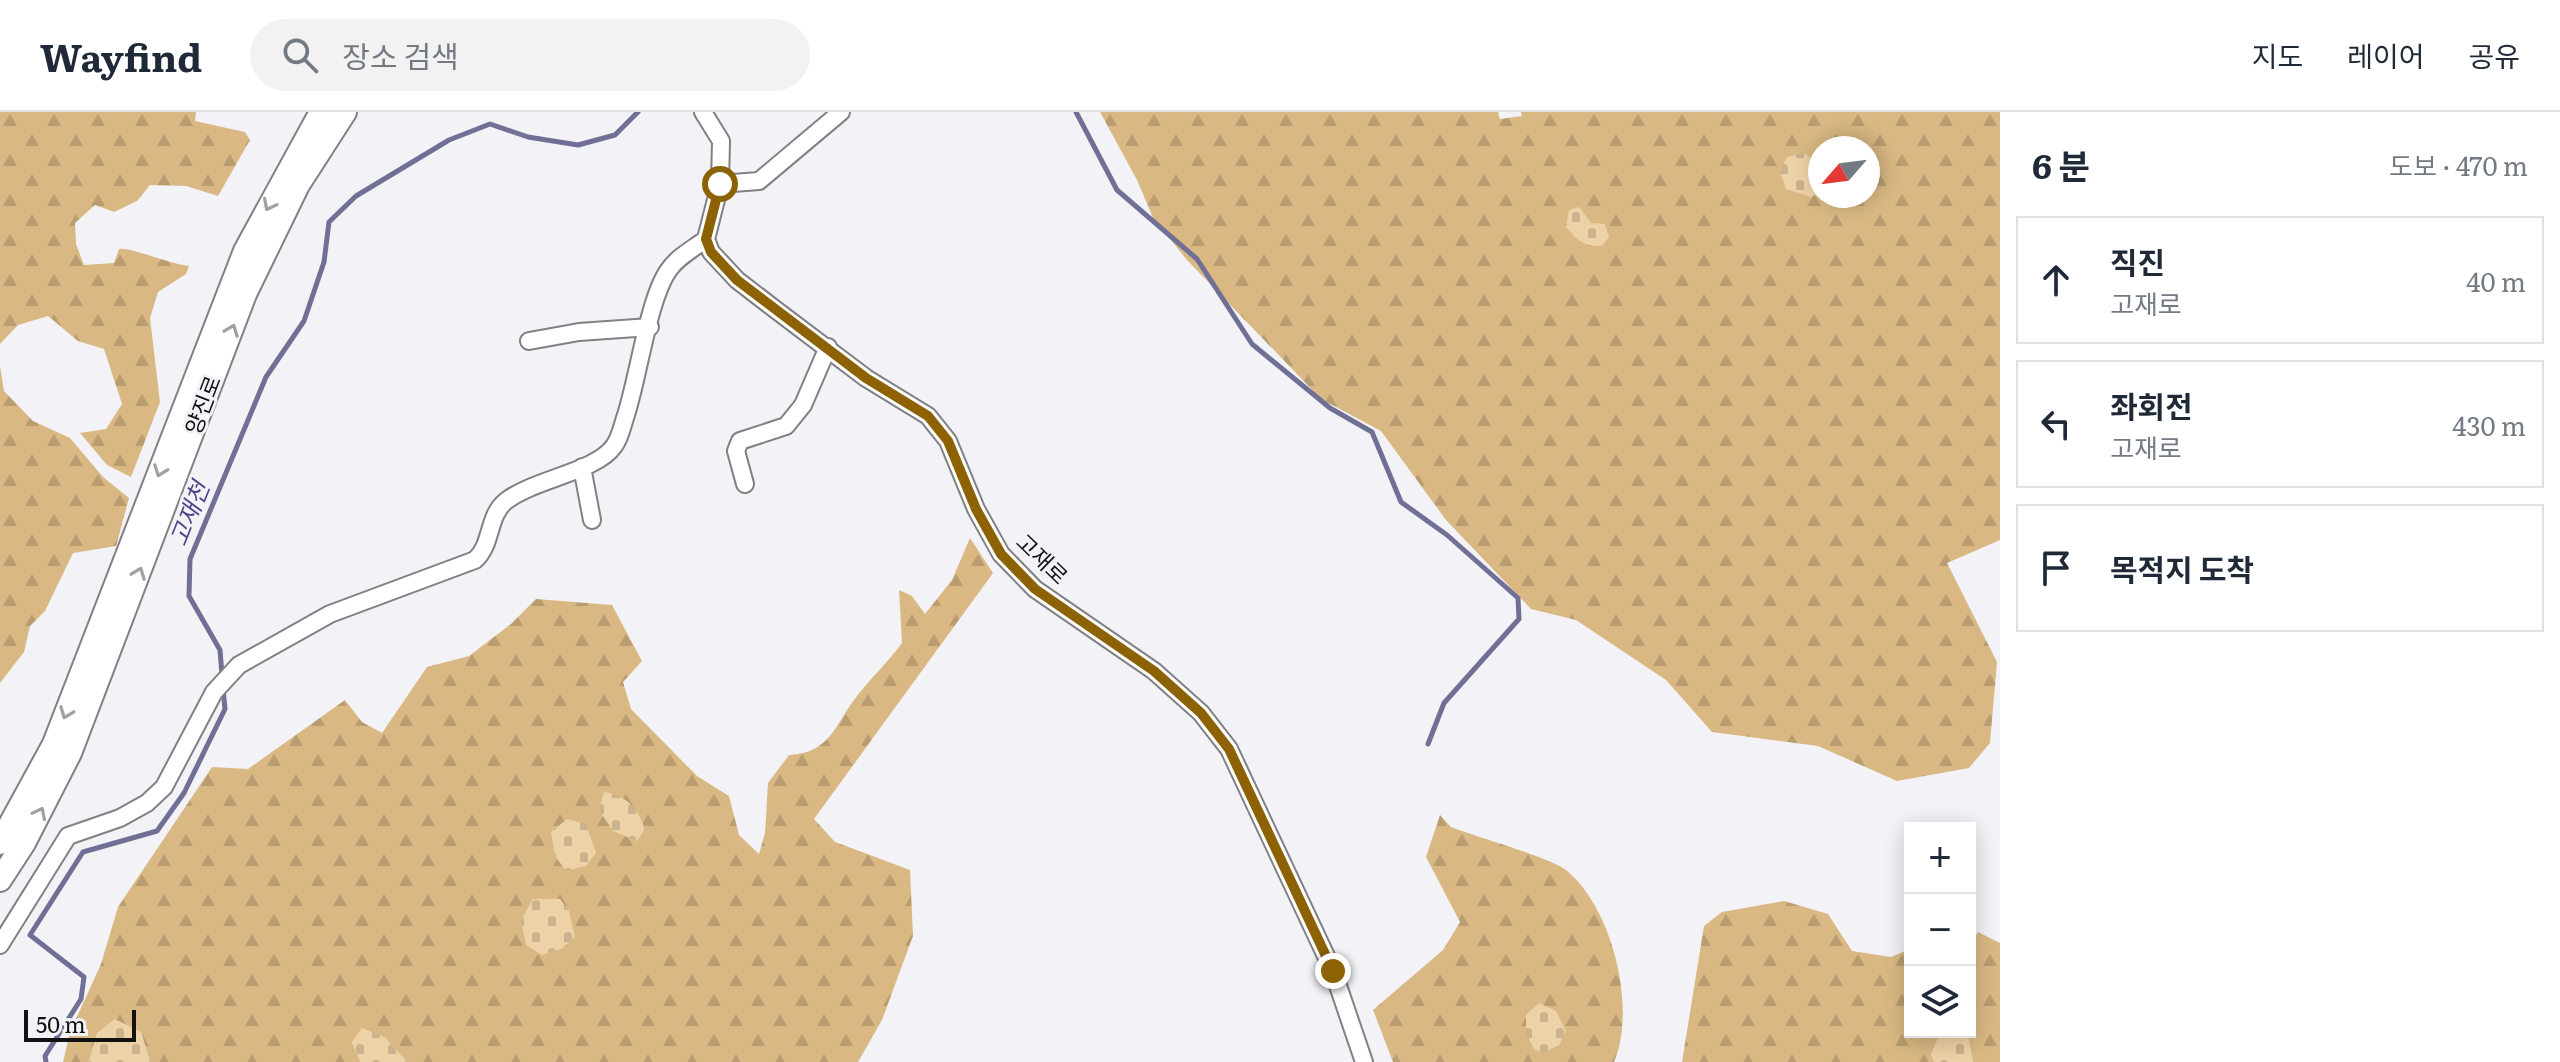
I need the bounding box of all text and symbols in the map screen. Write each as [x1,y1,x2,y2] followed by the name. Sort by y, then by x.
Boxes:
[250,19,810,91] search box
[40,27,202,84] text: Wayfind
[278,33,322,77] icon: search
[342,33,459,77] text: 장소 검색
[2252,34,2303,76] text: 지도
[2347,34,2424,76] text: 레이어
[2468,34,2520,76] text: 공유
[1808,136,1880,208] north arrow
[2032,139,2090,189] text: 6 분
[2389,145,2528,184] text: 도보 · 470 m
[702,166,738,202] route start
[264,196,279,211] one-way arrow
[2110,239,2165,283] text: 직진
[2034,258,2078,302] icon: ahead
[2466,261,2526,300] text: 40 m
[2110,283,2182,322] text: 고재로
[222,324,239,338] one-way arrow
[175,370,228,439] street label: 양진로
[2110,383,2193,427] text: 좌회전
[2034,402,2078,446] icon: left
[2452,405,2526,444] text: 430 m
[2110,427,2182,466] text: 고재로
[153,463,169,477] one-way arrow
[159,473,217,550] water label: 고재천
[1010,525,1076,591] street label: 고재로
[2034,546,2078,590] icon: arrive
[2110,546,2254,590] text: 목적지 도착
[130,567,146,581] one-way arrow
[59,705,76,719] one-way arrow
[30,806,45,821] one-way arrow
[1904,822,1976,1038] map controls
[1904,822,1976,894] button: +
[1904,894,1976,966] button: −
[1315,953,1351,989] route end
[1904,966,1976,1038] button: layers
[24,1006,136,1042] scale bar
[36,1007,86,1040] text: 50 m

